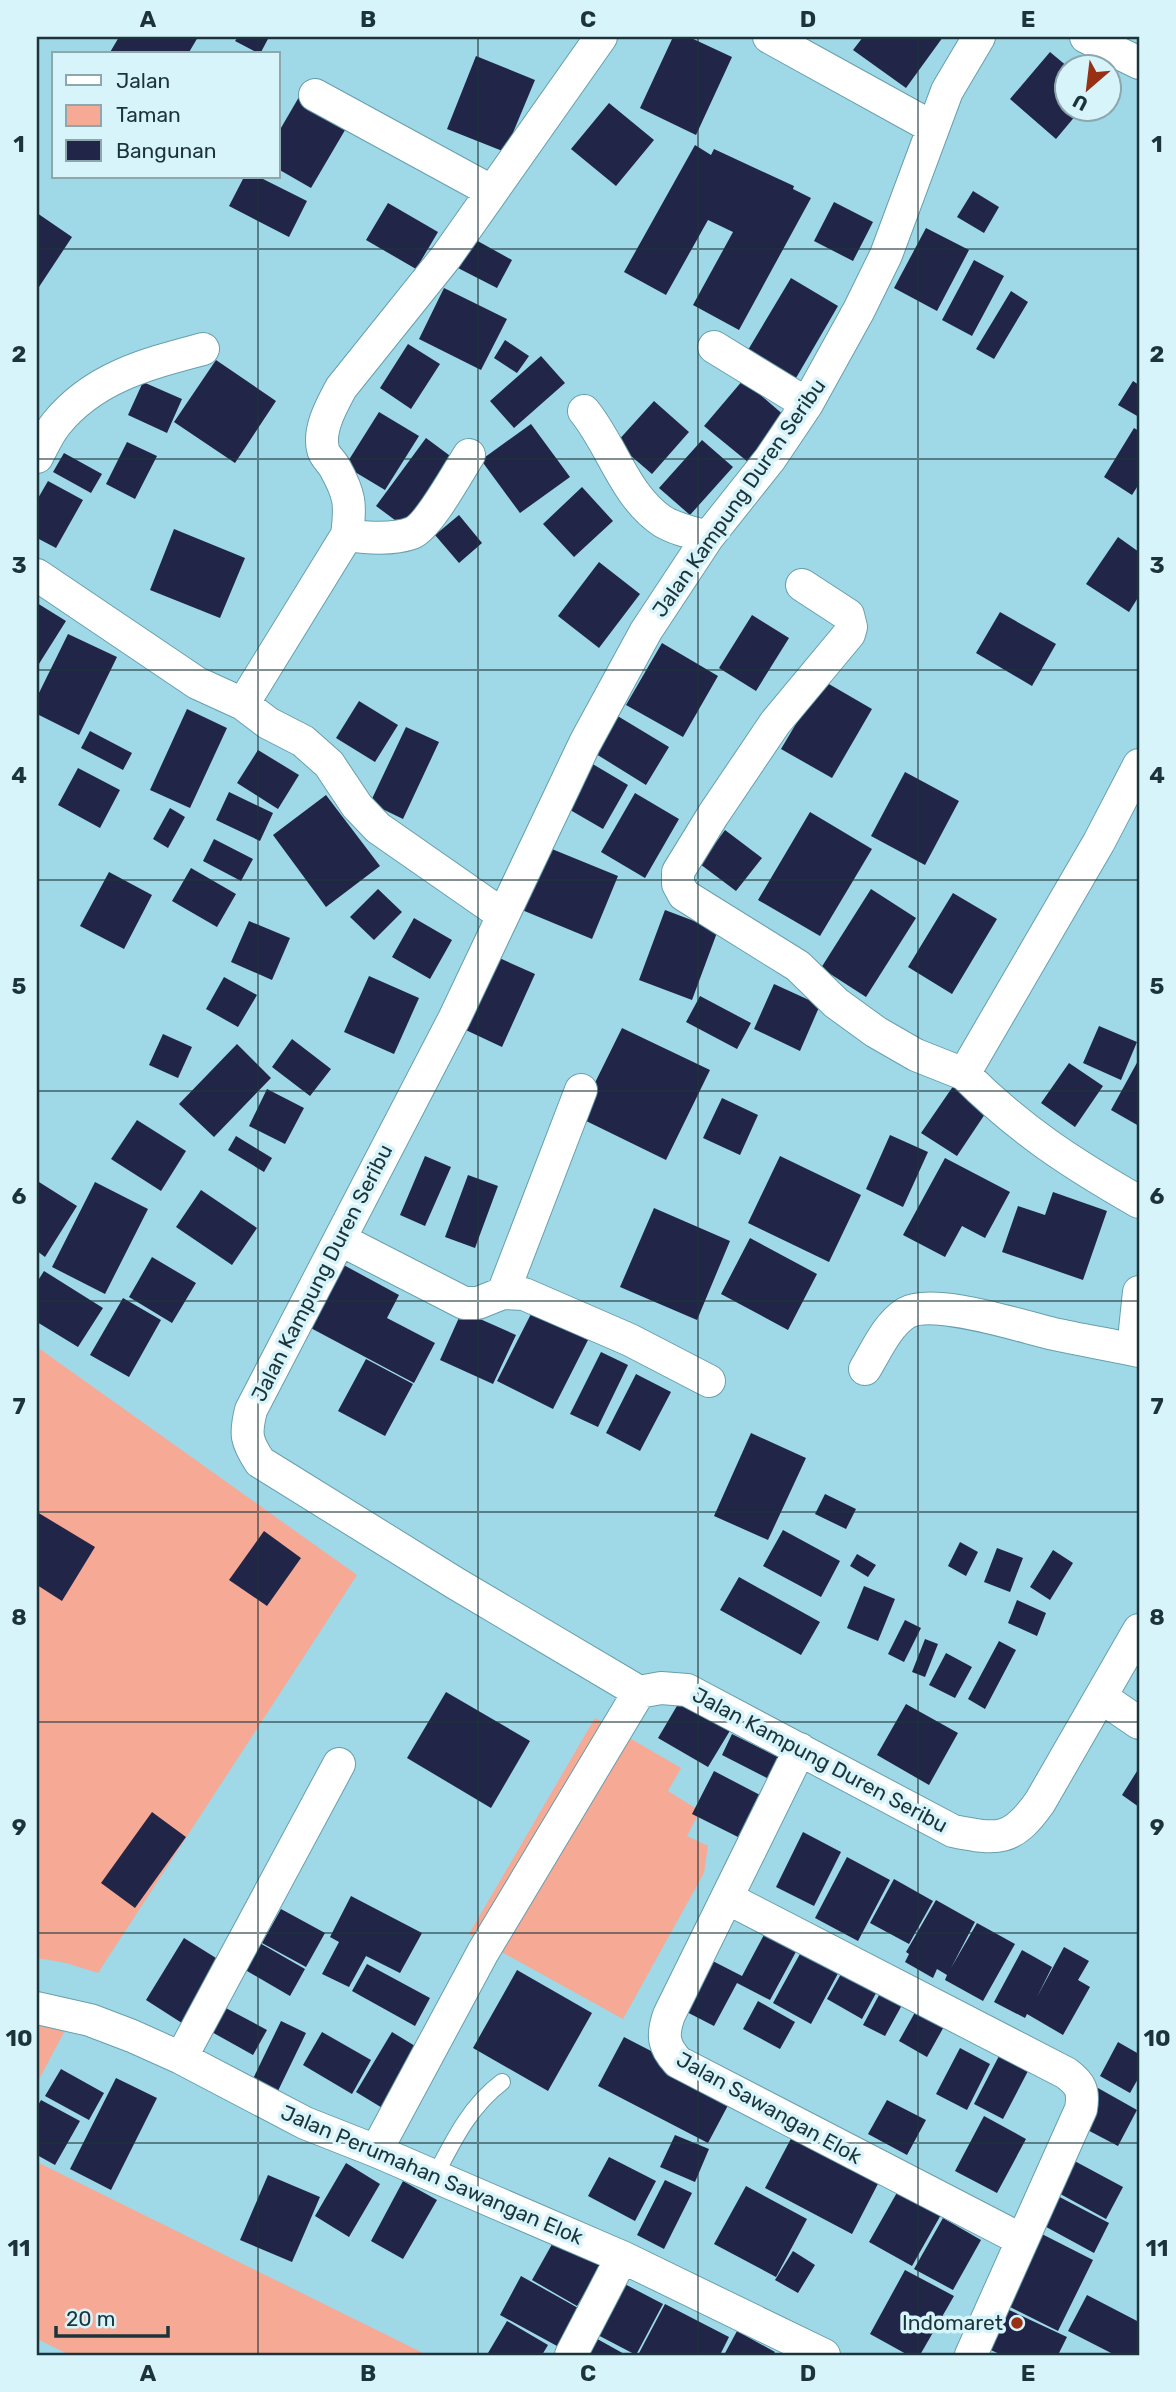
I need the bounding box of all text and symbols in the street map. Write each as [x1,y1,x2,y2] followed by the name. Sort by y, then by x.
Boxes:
[140,5,157,33] text: A
[360,5,376,33] text: B
[580,5,596,33] text: C
[800,5,816,33] text: D
[1021,5,1035,33] text: E
[52,52,280,178] legend
[1054,52,1124,122] north arrow
[116,68,170,93] text: Jalan
[1069,89,1092,116] text: U
[116,102,181,127] text: Taman
[13,130,25,158] text: 1
[1151,130,1163,158] text: 1
[116,138,217,163] text: Bangunan
[12,340,26,368] text: 2
[1150,340,1164,368] text: 2
[647,374,831,622] street label: Jalan Kampung Duren Seribu
[11,551,27,579] text: 3
[1149,551,1165,579] text: 3
[11,761,27,789] text: 4
[1149,761,1165,789] text: 4
[12,972,27,1000] text: 5
[1150,972,1165,1000] text: 5
[246,1140,397,1406] street label: Jalan Kampung Duren Seribu
[12,1182,27,1210] text: 6
[1150,1182,1165,1210] text: 6
[12,1392,26,1420] text: 7
[1150,1392,1164,1420] text: 7
[11,1603,27,1631] text: 8
[1149,1603,1165,1631] text: 8
[688,1682,952,1838] street label: Jalan Kampung Duren Seribu
[12,1813,26,1841] text: 9
[1150,1813,1164,1841] text: 9
[5,2024,33,2052] text: 10
[1143,2024,1171,2052] text: 10
[672,2046,866,2169] street label: Jalan Sawangan Elok
[277,2099,587,2250] street label: Jalan Perumahan Sawangan Elok
[8,2234,30,2262] text: 11
[1146,2234,1168,2262] text: 11
[56,2294,168,2338] scale bar
[66,2306,115,2331] text: 20 m
[902,2310,1003,2335] place label: Indomaret
[1009,2315,1025,2331] marker: Indomaret
[140,2359,157,2387] text: A
[360,2359,376,2387] text: B
[580,2359,596,2387] text: C
[800,2359,816,2387] text: D
[1021,2359,1035,2387] text: E

